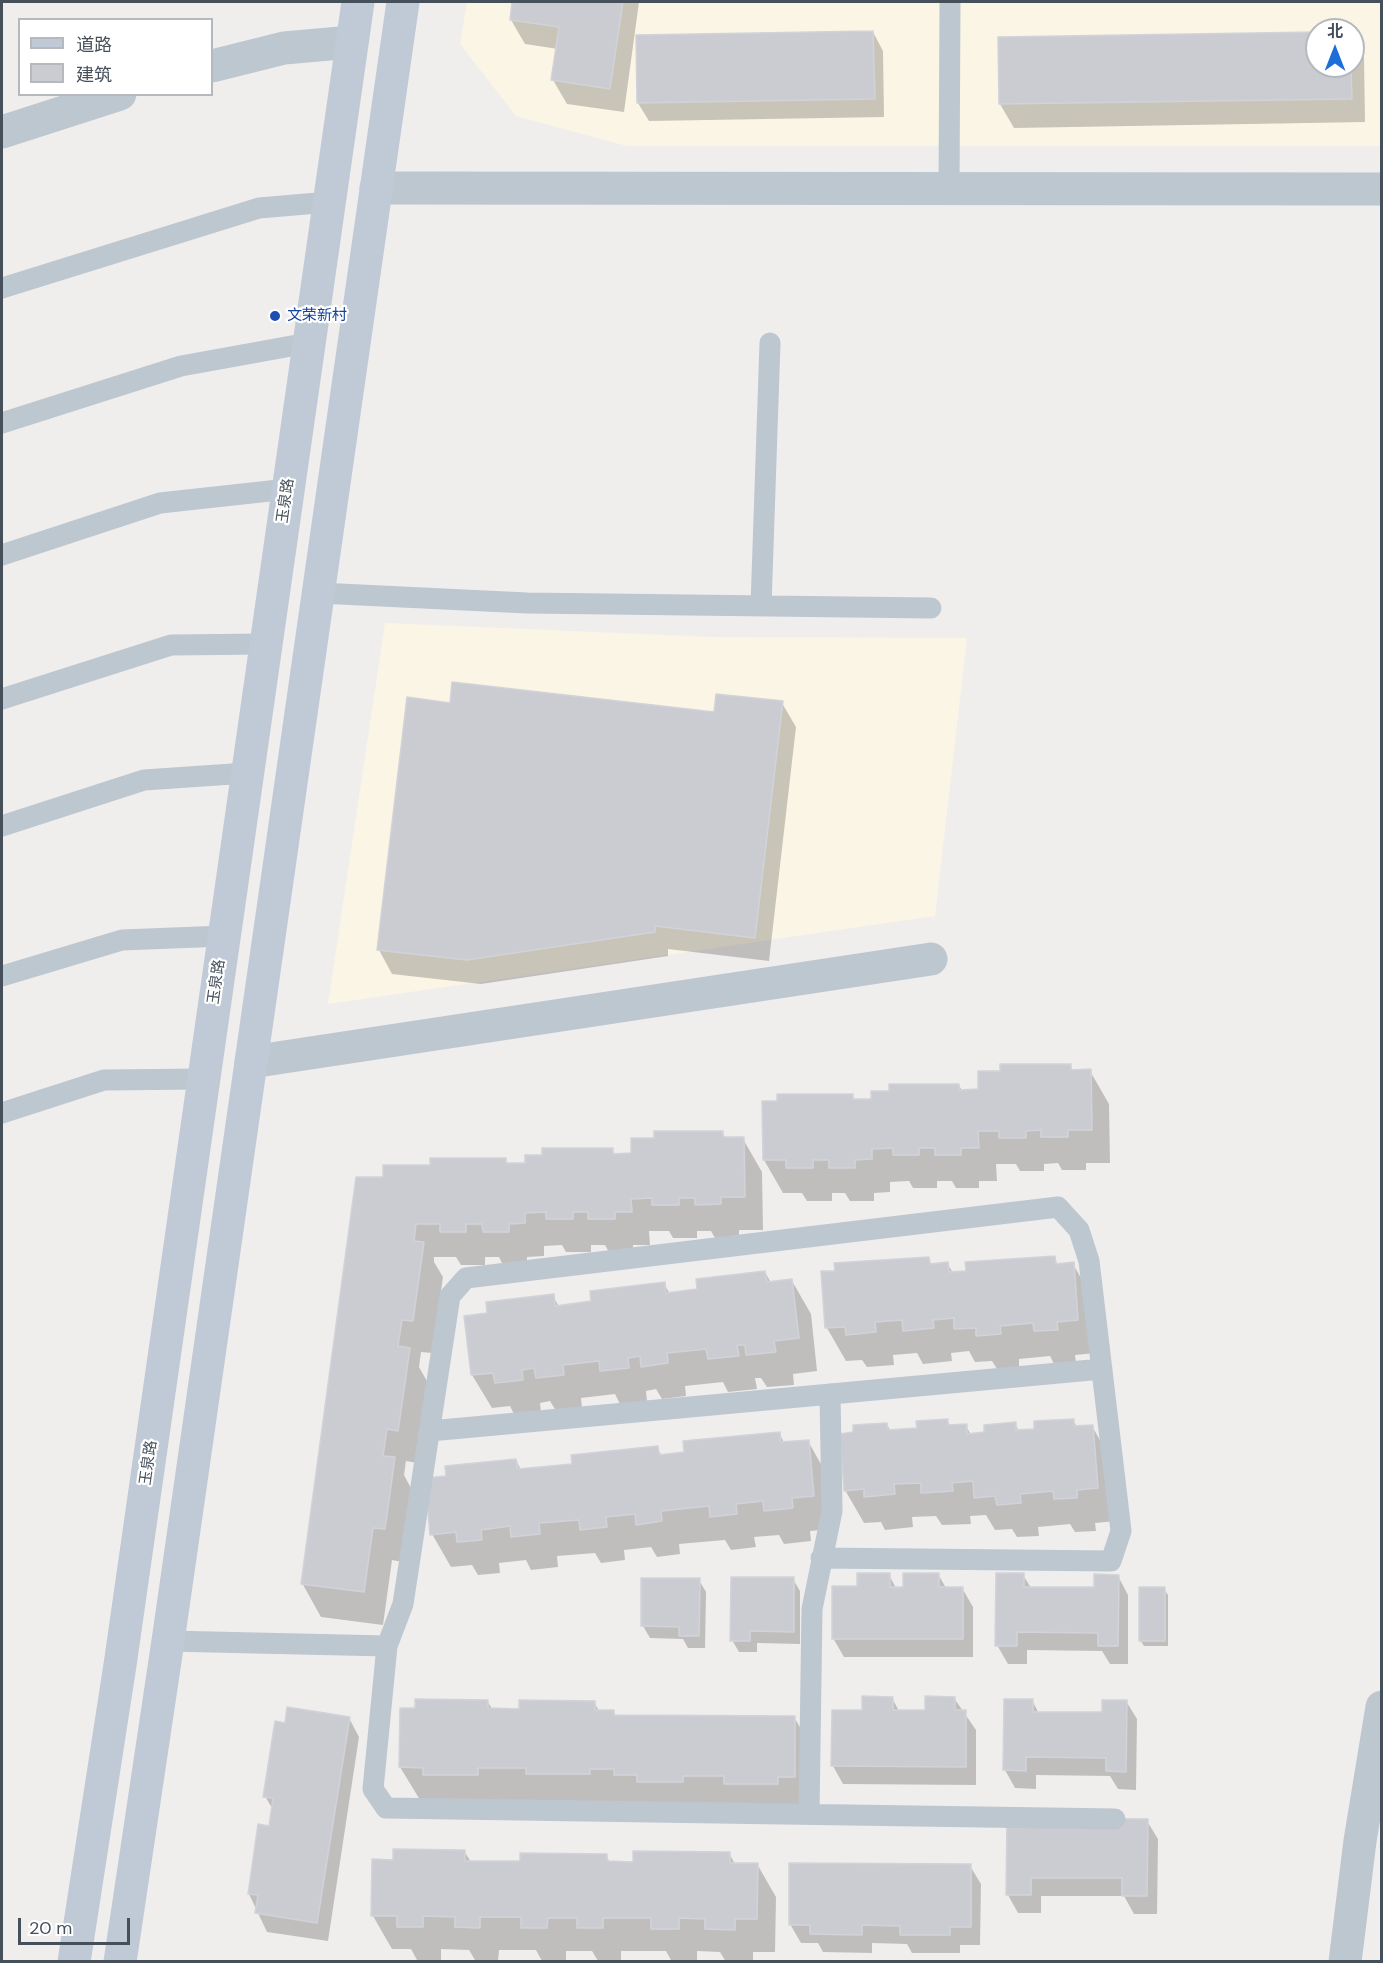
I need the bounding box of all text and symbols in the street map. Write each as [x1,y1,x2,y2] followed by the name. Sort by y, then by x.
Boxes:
[18,18,213,96] legend
[1305,18,1365,78] north arrow
[1327,21,1343,42] text: 北
[76,33,112,57] text: 道路
[76,63,112,87] text: 建筑
[287,307,347,325] place label: 文荣新村
[268,309,282,323] marker: 文荣新村
[274,477,298,525] street label: 玉泉路
[205,958,229,1006] street label: 玉泉路
[137,1439,161,1487] street label: 玉泉路
[21,1906,134,1944] scale bar
[29,1916,72,1940] text: 20 m

